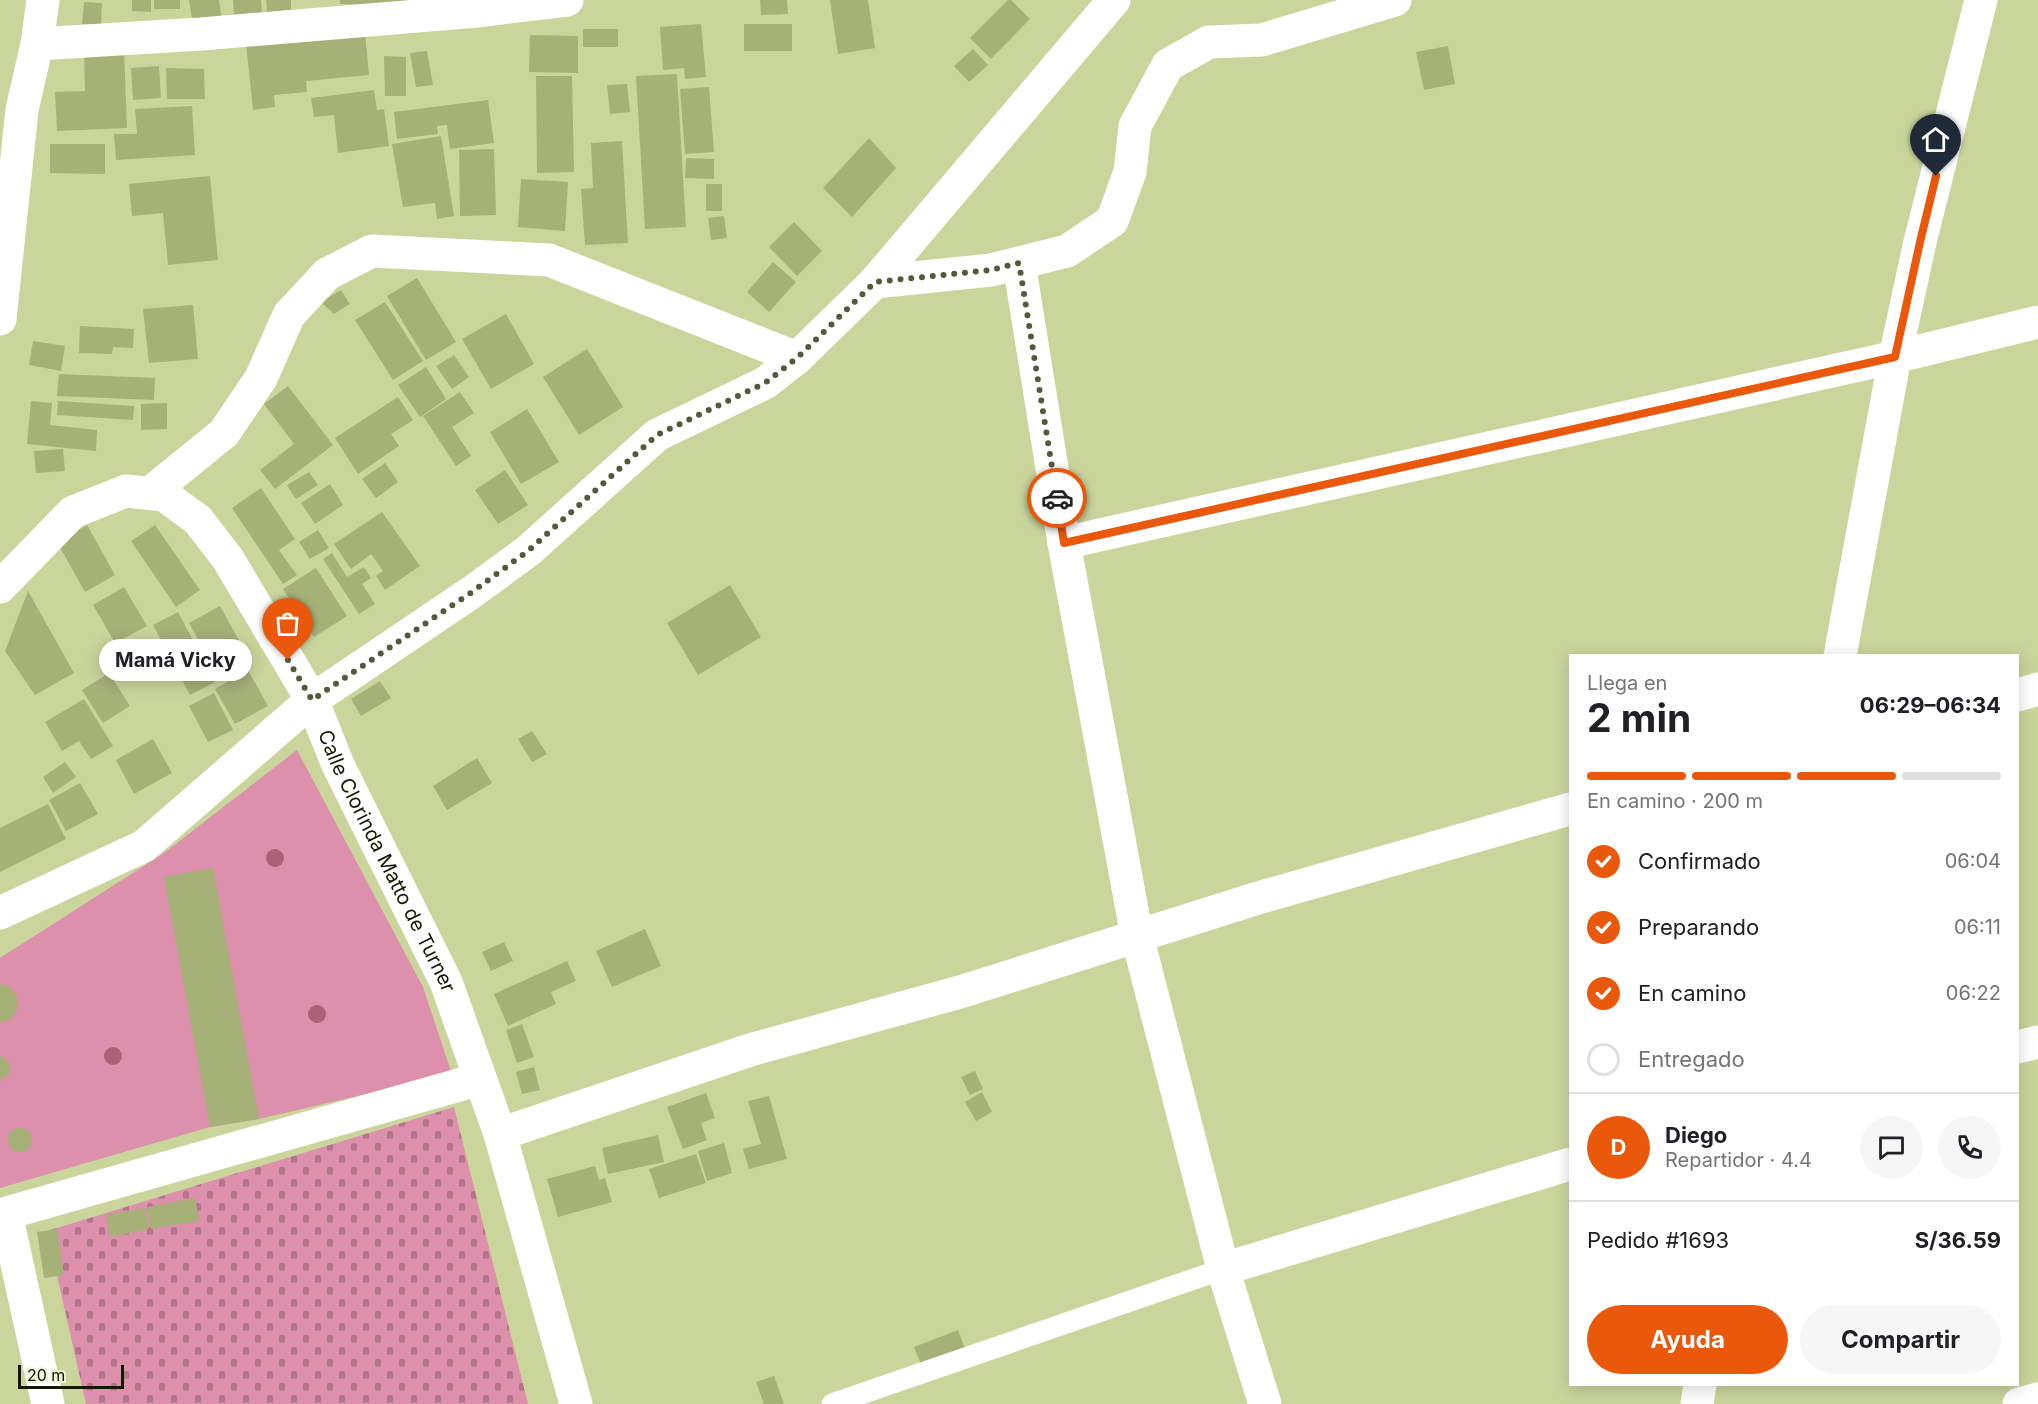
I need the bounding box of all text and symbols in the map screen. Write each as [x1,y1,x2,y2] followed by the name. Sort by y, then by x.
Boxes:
[1910,114,1961,176] pin
[1919,123,1952,156] icon: home
[1027,468,1087,528] courier
[1041,482,1074,515] icon: car
[262,598,313,660] pin
[271,607,304,640] icon: bag
[99,639,252,681] callout: Mamá Vicky
[115,648,236,672] text: Mamá Vicky
[1587,671,1667,695] text: Llega en
[1860,692,2001,718] text: 06:29–06:34
[1587,694,1691,741] text: 2 min
[313,726,461,996] street label: Calle Clorinda Matto de Turner
[1587,789,1763,813] text: En camino · 200 m
[1587,845,1620,878] icon: check
[1638,848,1761,874] text: Confirmado
[1945,849,2001,873] text: 06:04
[1587,911,1620,944] icon: check
[1638,914,1759,940] text: Preparando
[1954,915,2001,939] text: 06:11
[1587,977,1620,1010] icon: check
[1638,980,1746,1006] text: En camino
[1946,981,2001,1005] text: 06:22
[1638,1046,1745,1072] text: Entregado
[1860,1116,1923,1179] button: chat
[1938,1116,2001,1179] button: phone
[1665,1122,1727,1148] text: Diego
[1611,1134,1626,1160] text: D
[1665,1148,1812,1172] text: Repartidor · 4.4
[1587,1227,1729,1253] text: Pedido #1693
[1915,1227,2001,1253] text: S/36.59
[1587,1305,1788,1374] button: Ayuda
[1800,1305,2001,1374] button: Compartir
[18,1362,124,1390] scale bar
[27,1365,65,1385] text: 20 m

